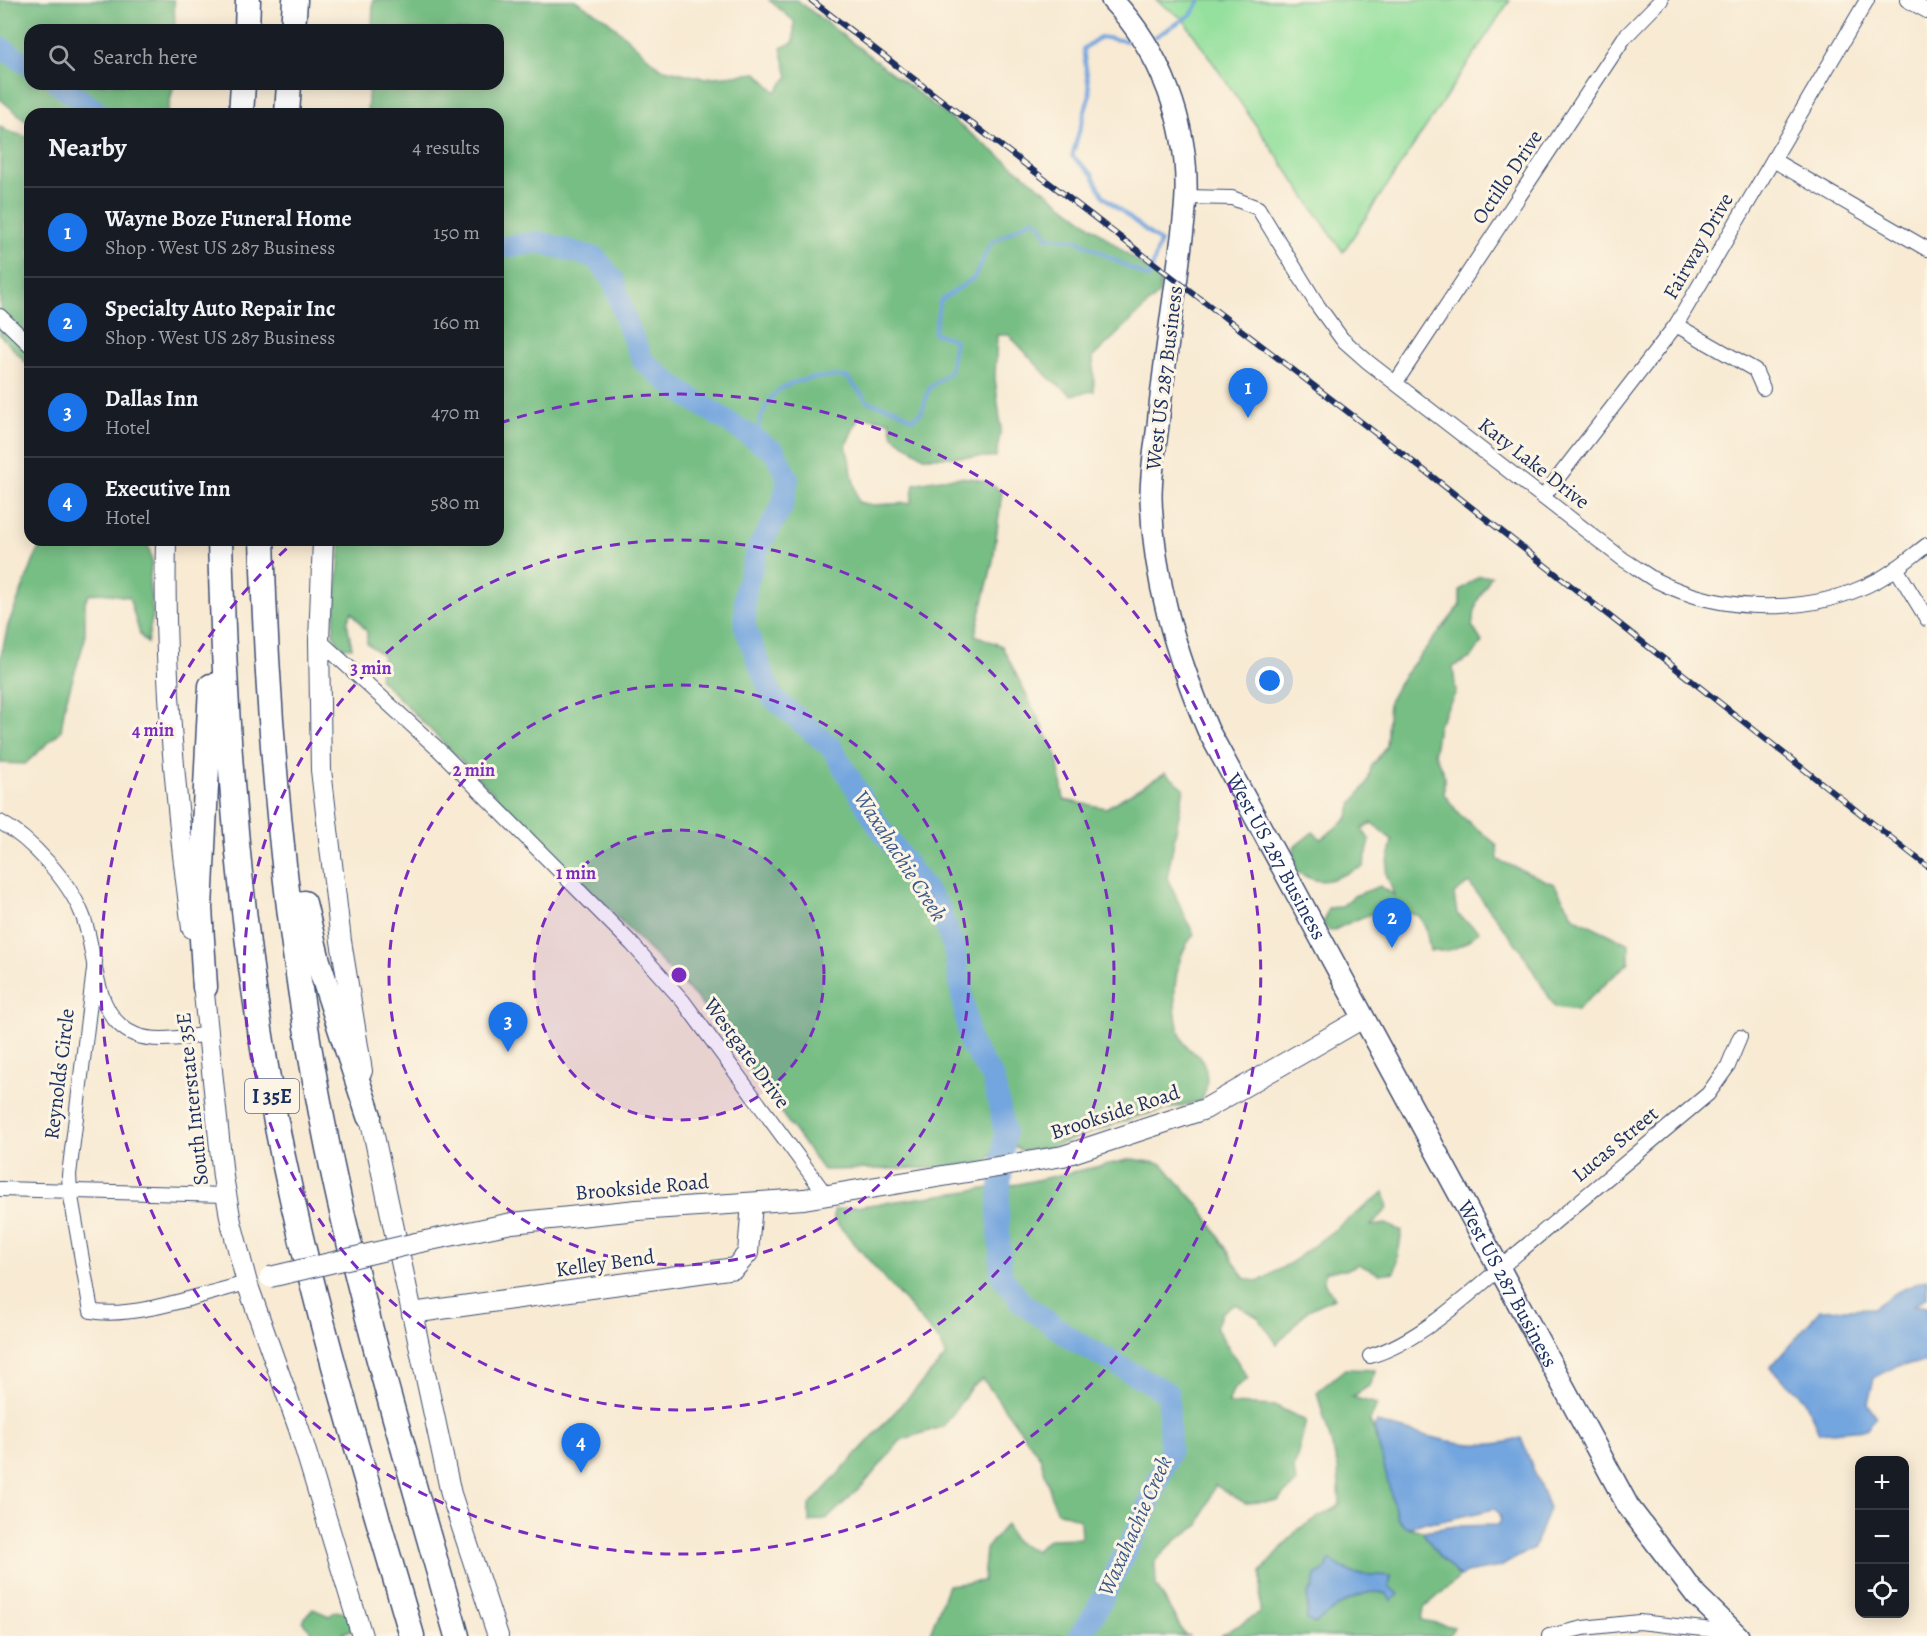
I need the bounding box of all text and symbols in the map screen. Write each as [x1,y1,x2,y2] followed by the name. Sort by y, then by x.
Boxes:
[24,24,504,90] search box
[45,41,78,74] icon: search
[93,42,198,72] text: Search here
[1465,124,1549,230] street label: Octillo Drive
[48,130,127,165] text: Nearby
[412,134,480,161] text: 4 results
[1656,188,1740,304] street label: Fairway Drive
[105,204,352,234] text: Wayne Boze Funeral Home
[64,219,71,246] text: 1
[433,219,480,246] text: 150 m
[105,234,335,261] text: Shop · West US 287 Business
[1139,284,1189,473] street label: West US 287 Business
[105,294,335,324] text: Specialty Auto Repair Inc
[63,309,72,336] text: 2
[433,309,480,336] text: 160 m
[105,324,335,351] text: Shop · West US 287 Business
[1228,368,1268,418] pin: 1
[105,384,198,414] text: Dallas Inn
[63,399,72,426] text: 3
[431,399,480,426] text: 470 m
[1472,411,1596,515] street label: Katy Lake Drive
[105,414,150,441] text: Hotel
[105,474,231,504] text: Executive Inn
[63,489,72,516] text: 4
[430,489,480,516] text: 580 m
[105,504,150,531] text: Hotel
[350,656,392,680] text: 3 min
[1255,666,1284,695] your location
[132,718,174,742] text: 4 min
[453,758,495,782] text: 2 min
[1219,767,1333,945] street label: West US 287 Business
[846,785,954,927] water label: Waxahachie Creek
[556,861,596,885] text: 1 min
[1372,898,1412,948] pin: 2
[669,965,689,985] centre of rings
[697,991,797,1114] street label: Westgate Drive
[488,1002,528,1052] pin: 3
[37,1007,81,1141] street label: Reynolds Circle
[169,1011,215,1187] street label: South Interstate 35E
[1047,1078,1184,1146] street label: Brookside Road
[245,1079,299,1113] road number: I 35E
[1566,1100,1664,1188] street label: Lucas Street
[574,1167,711,1207] street label: Brookside Road
[1451,1194,1564,1372] street label: West US 287 Business
[554,1242,657,1284] street label: Kelley Bend
[562,1424,600,1473] pin: 4
[1091,1451,1179,1601] water label: Waxahachie Creek
[1855,1456,1909,1618] map controls
[1855,1456,1909,1510] button: +
[1855,1510,1909,1564] button: −
[1855,1564,1909,1618] button: locate

